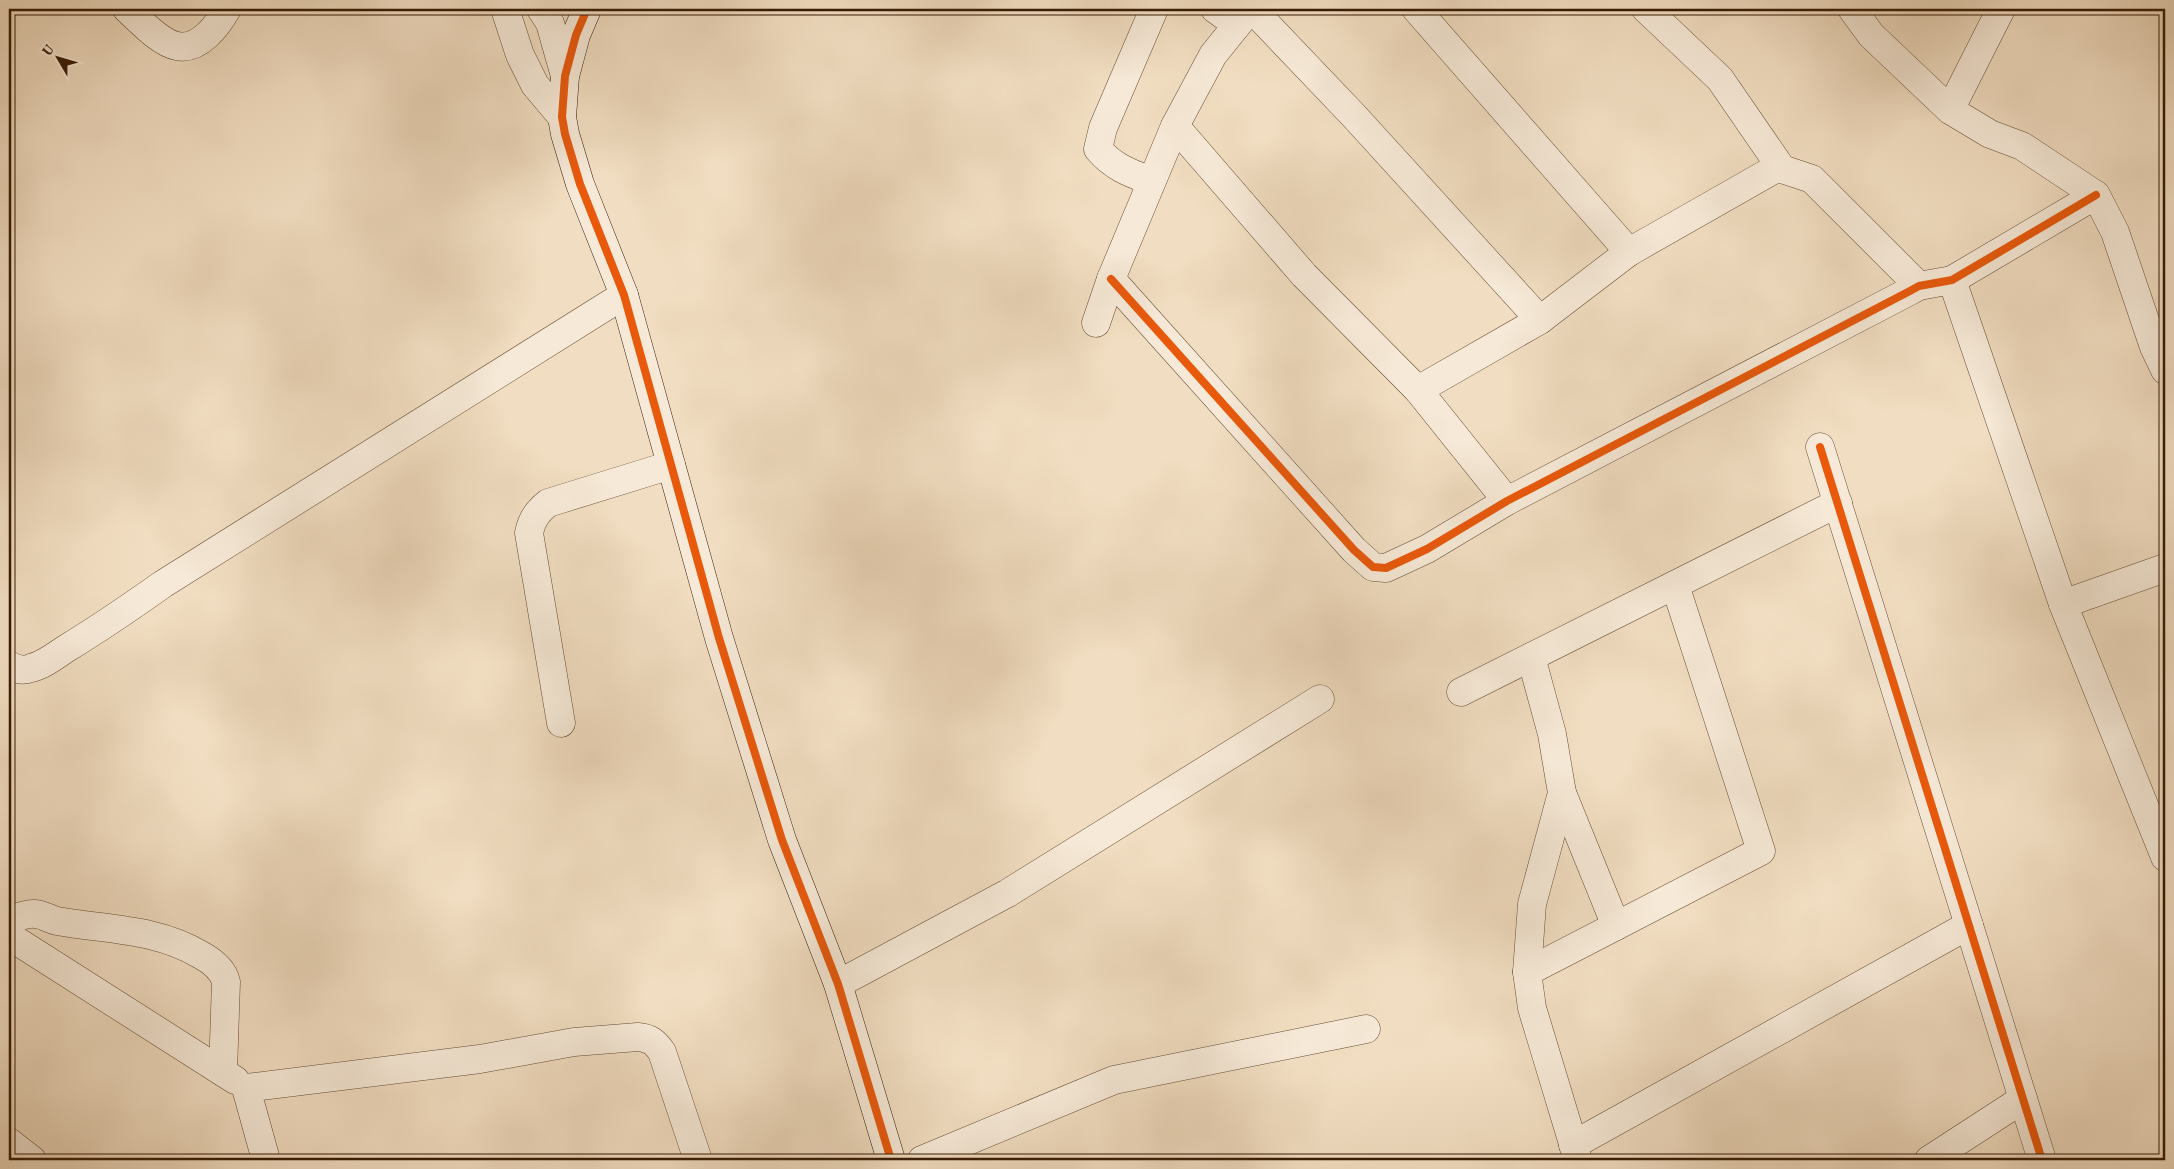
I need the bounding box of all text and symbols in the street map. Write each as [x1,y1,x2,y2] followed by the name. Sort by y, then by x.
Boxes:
[32,32,82,82] north arrow
[38,41,60,61] text: U

